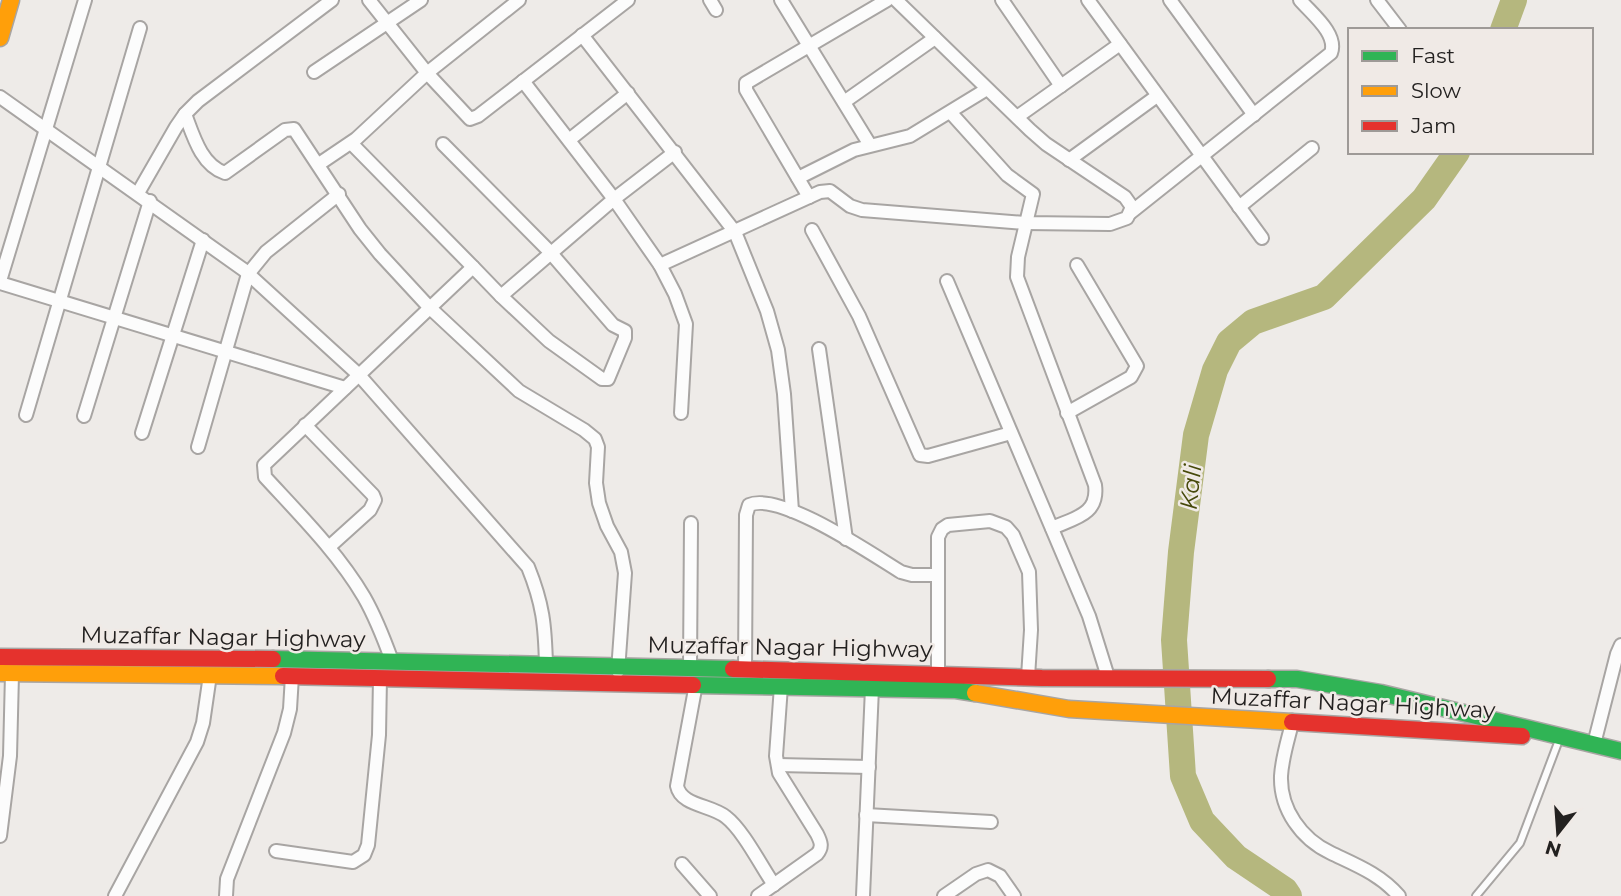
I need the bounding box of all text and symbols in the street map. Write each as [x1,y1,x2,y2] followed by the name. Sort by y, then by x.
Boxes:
[1348,28,1593,154] legend
[1411,43,1455,68] text: Fast
[1411,78,1461,103] text: Slow
[1410,113,1456,138] text: Jam
[1174,462,1207,511] water label: Kali
[80,621,366,653] street label: Muzaffar Nagar Highway
[647,631,933,663] street label: Muzaffar Nagar Highway
[1210,682,1497,724] street label: Muzaffar Nagar Highway
[1523,798,1593,868] north arrow
[1542,836,1564,862] text: N

